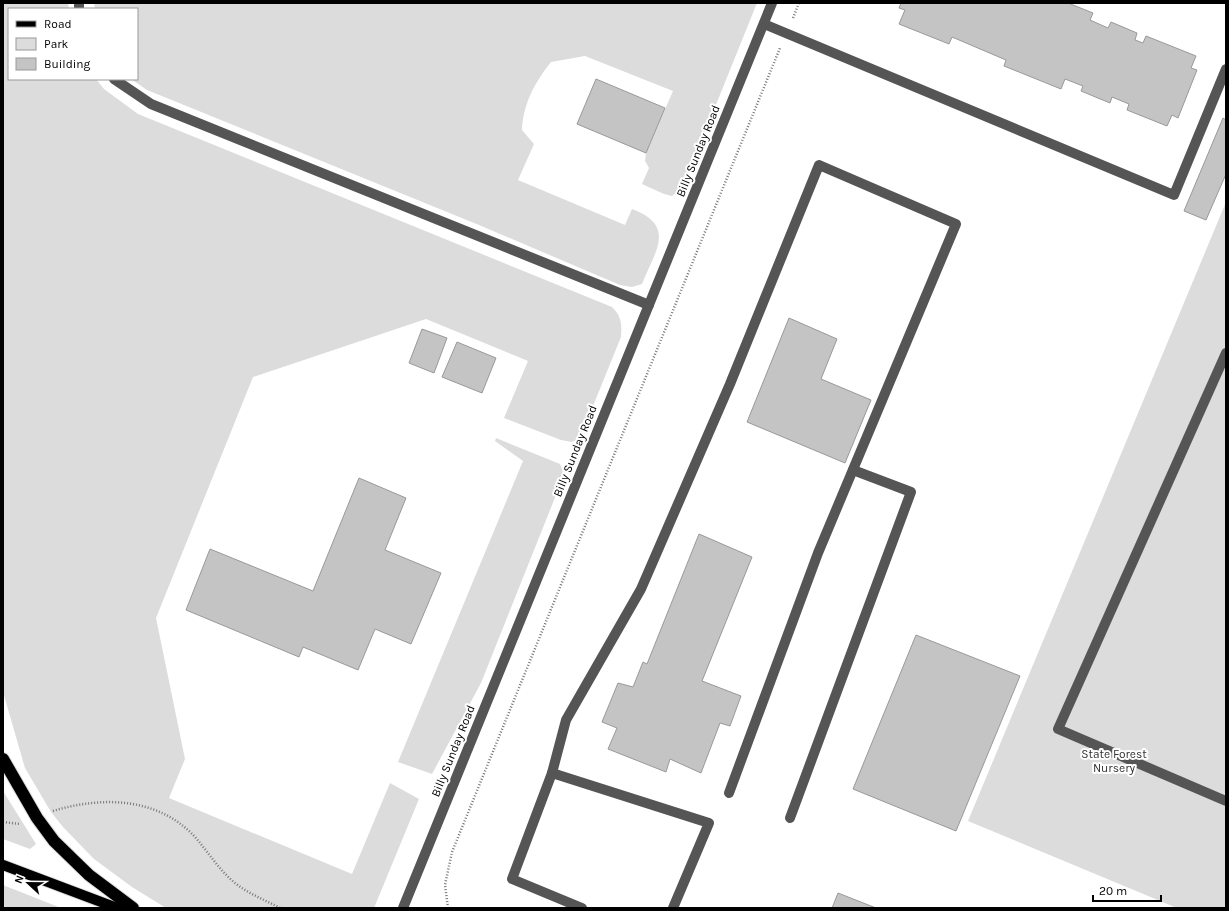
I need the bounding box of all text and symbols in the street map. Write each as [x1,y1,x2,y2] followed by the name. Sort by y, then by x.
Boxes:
[8,8,138,80] legend
[44,17,72,31] text: Road
[44,37,69,51] text: Park
[44,57,91,71] text: Building
[673,103,723,199] street label: Billy Sunday Road
[550,403,600,499] street label: Billy Sunday Road
[428,703,478,799] street label: Billy Sunday Road
[1081,747,1147,775] park label: State Forest Nursery
[8,863,48,903] north arrow
[12,873,27,886] text: N
[1093,877,1161,903] scale bar
[1099,884,1127,898] text: 20 m

